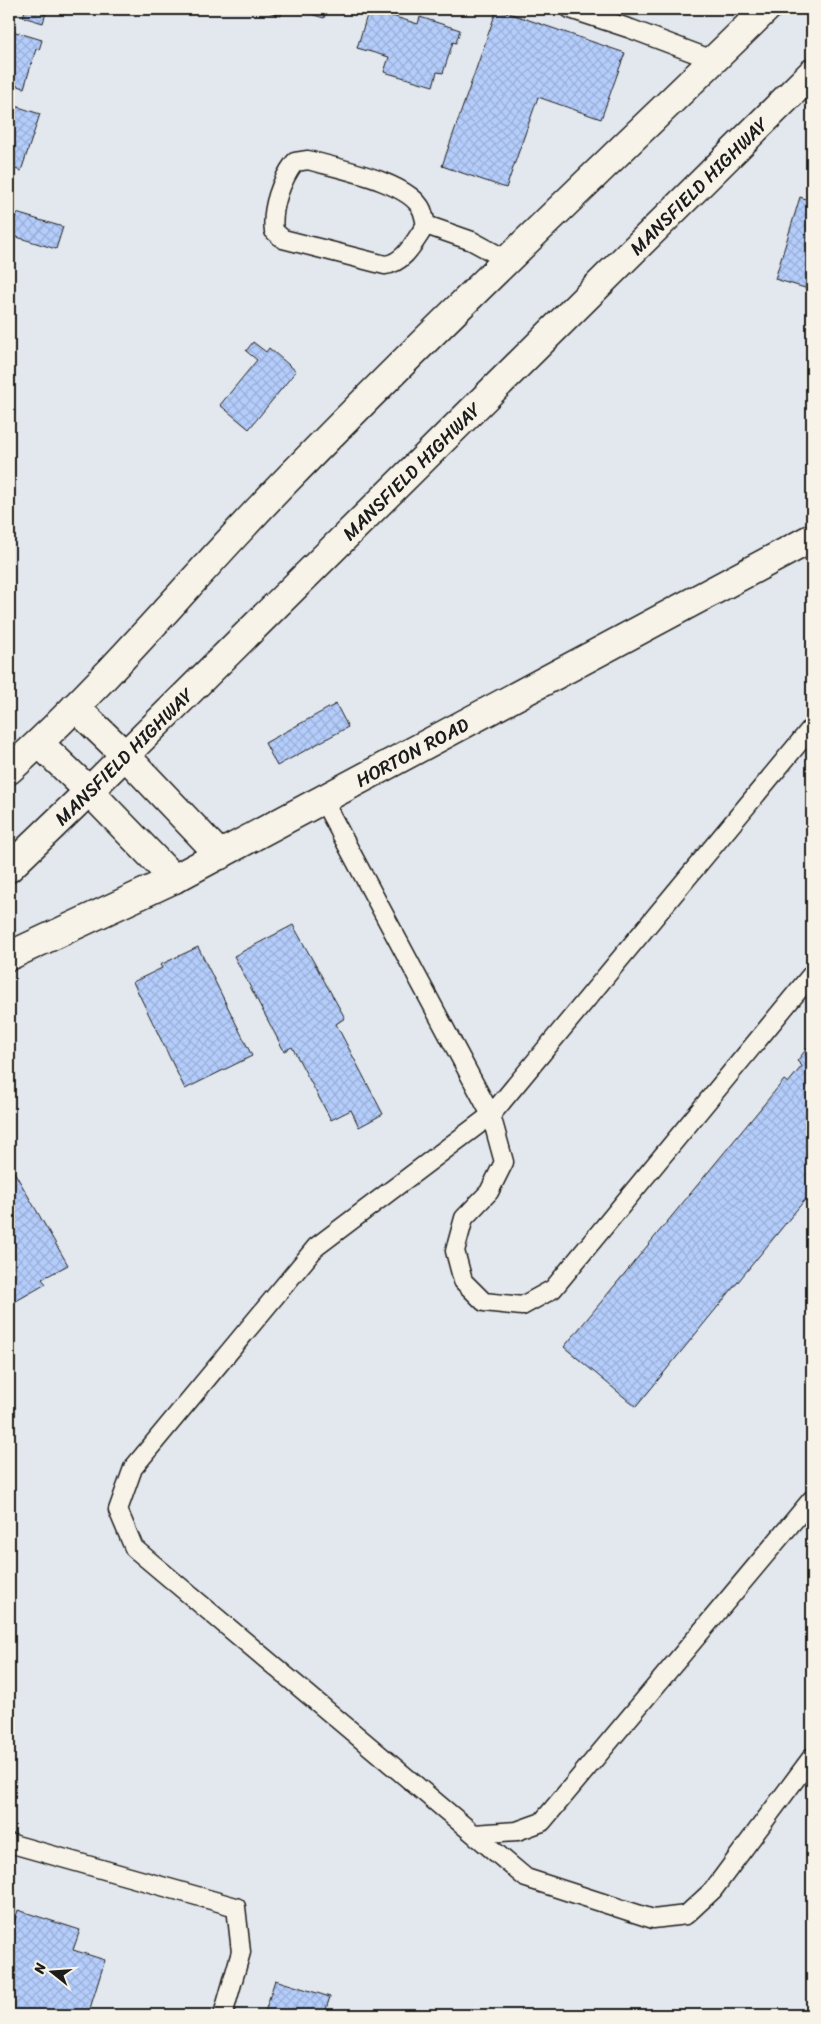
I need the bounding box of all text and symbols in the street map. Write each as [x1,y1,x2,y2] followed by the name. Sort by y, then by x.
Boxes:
[621,108,777,263] street label: MANSFIELD HIGHWAY
[334,393,490,548] street label: MANSFIELD HIGHWAY
[46,678,202,833] street label: MANSFIELD HIGHWAY
[349,707,475,796] street label: HORTON ROAD
[28,1946,78,1996] north arrow
[26,1960,54,1978] text: N

